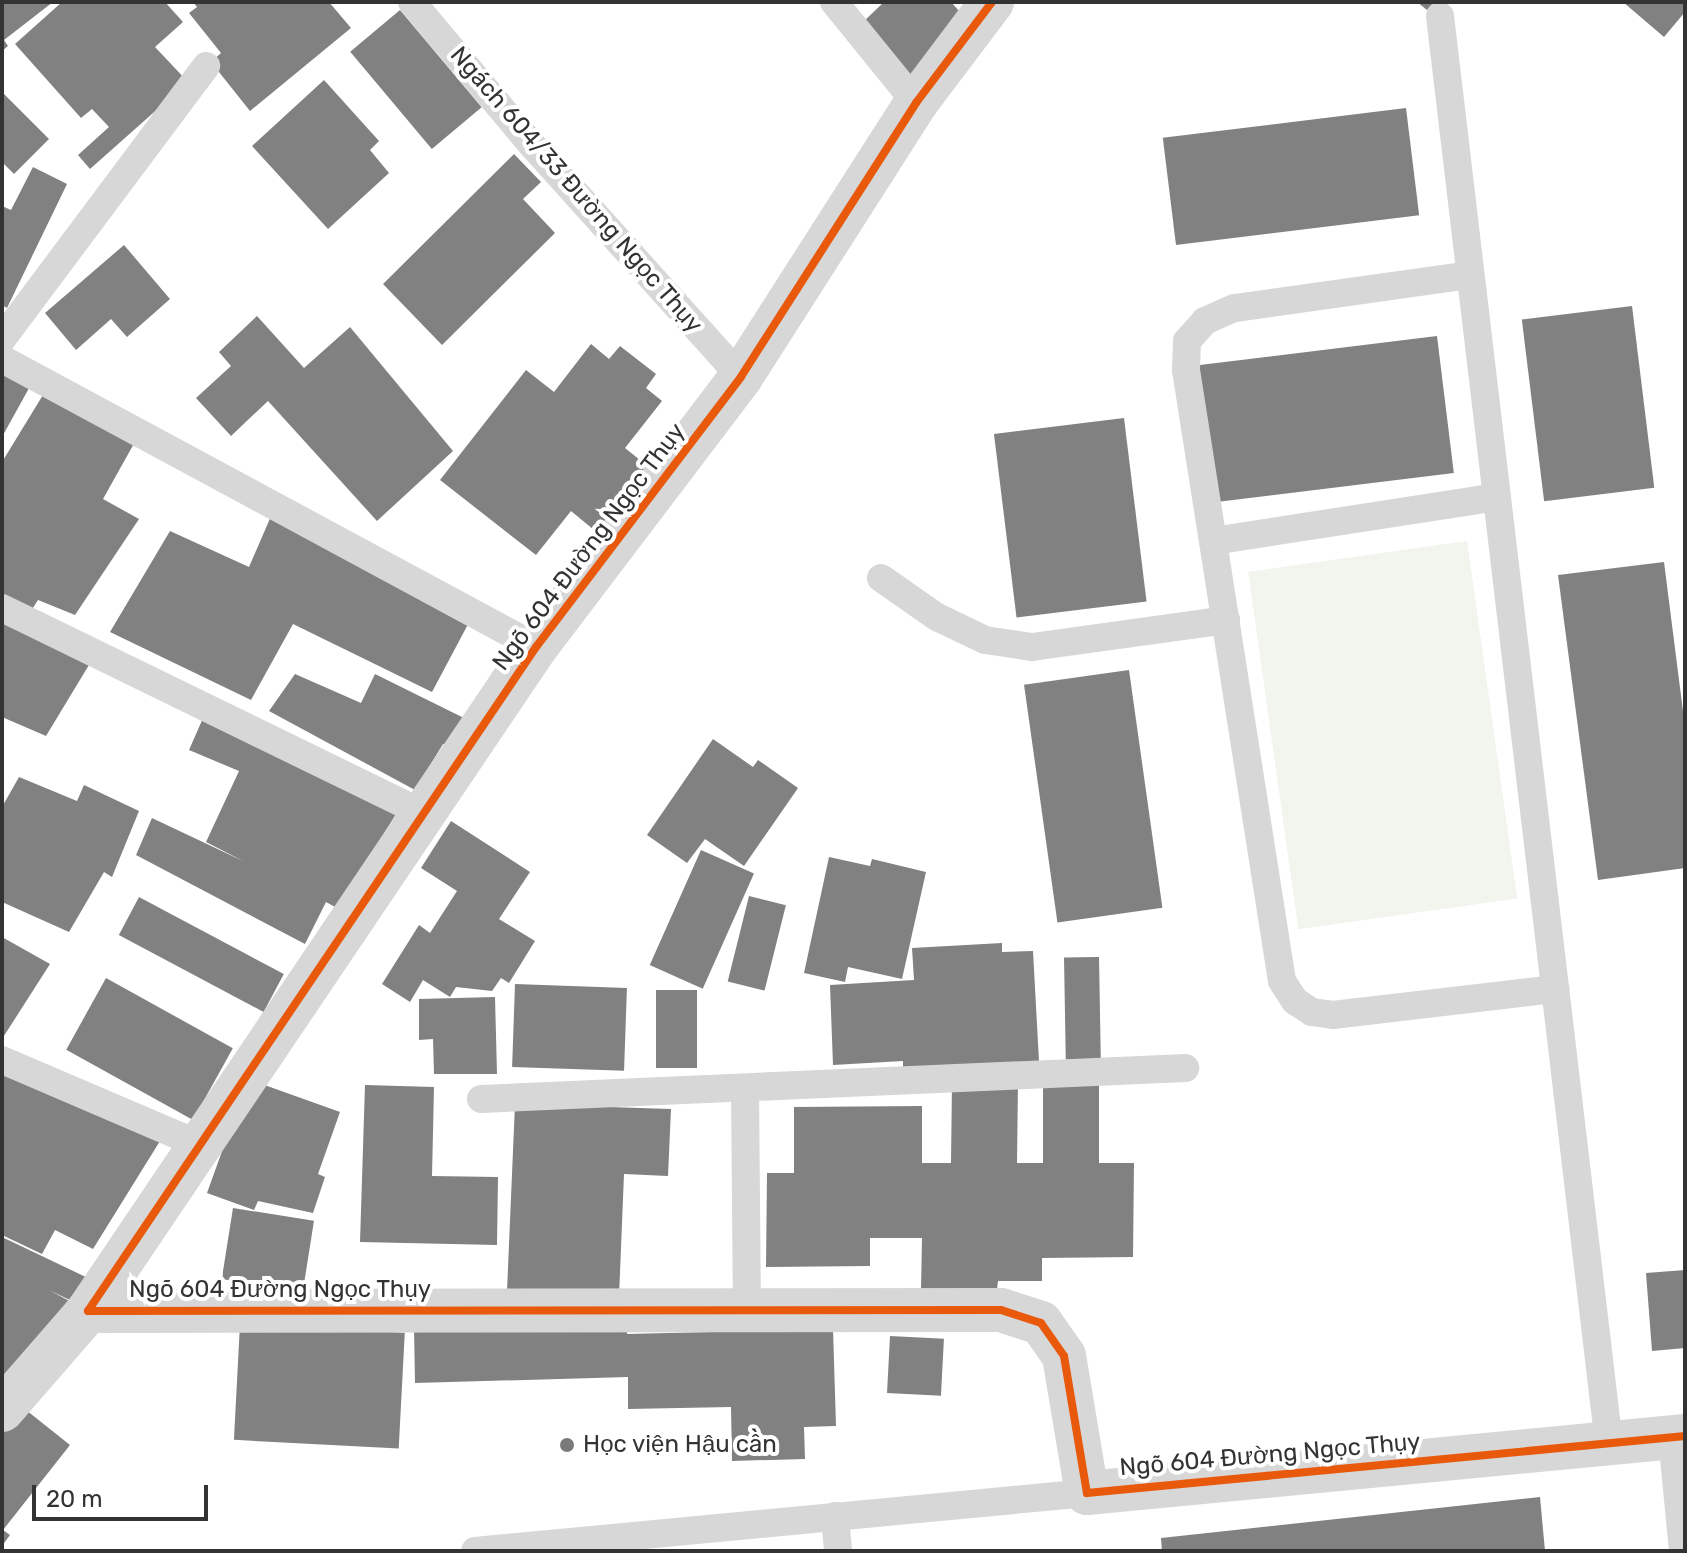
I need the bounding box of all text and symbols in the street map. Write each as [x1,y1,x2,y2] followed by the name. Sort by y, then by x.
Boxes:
[444,41,708,339] street label: Ngách 604/33 Đường Ngọc Thụy
[486,418,692,676] street label: Ngõ 604 Đường Ngọc Thụy
[129,1276,431,1304] street label: Ngõ 604 Đường Ngọc Thụy
[1118,1427,1422,1483] street label: Ngõ 604 Đường Ngọc Thụy
[583,1431,777,1459] place label: Học viện Hậu cần
[558,1436,576,1454] marker: Học viện Hậu cần
[36,1469,212,1519] scale bar
[46,1485,103,1513] text: 20 m

